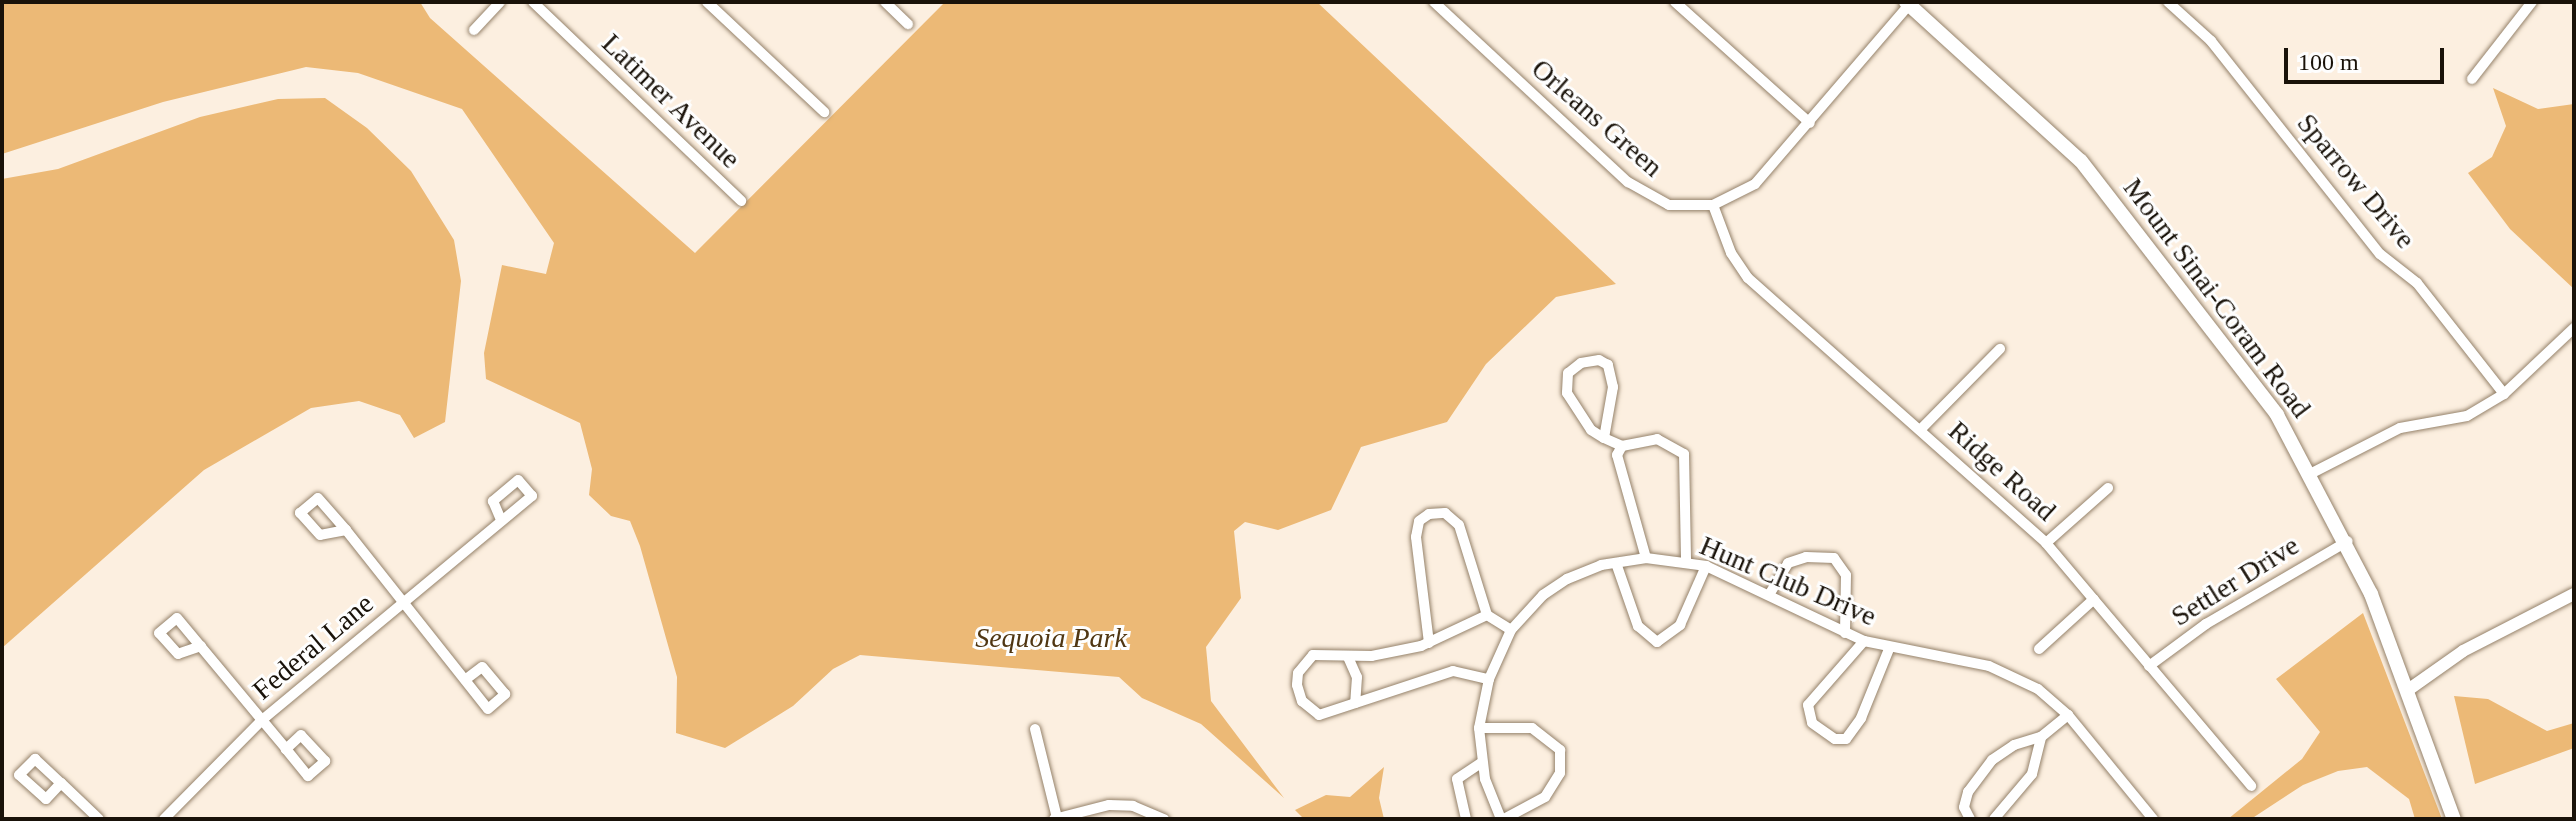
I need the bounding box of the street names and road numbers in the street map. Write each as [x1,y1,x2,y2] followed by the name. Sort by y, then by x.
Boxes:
[594,26,748,176] street label: Latimer Avenue
[1525,52,1669,184] street label: Orleans Green
[2290,107,2422,255] street label: Sparrow Drive
[2116,172,2318,424] street label: Mount Sinai-Coram Road
[1941,414,2063,528] street label: Ridge Road
[1695,529,1881,633] street label: Hunt Club Drive
[2165,529,2305,633] street label: Settler Drive
[246,587,380,707] street label: Federal Lane

